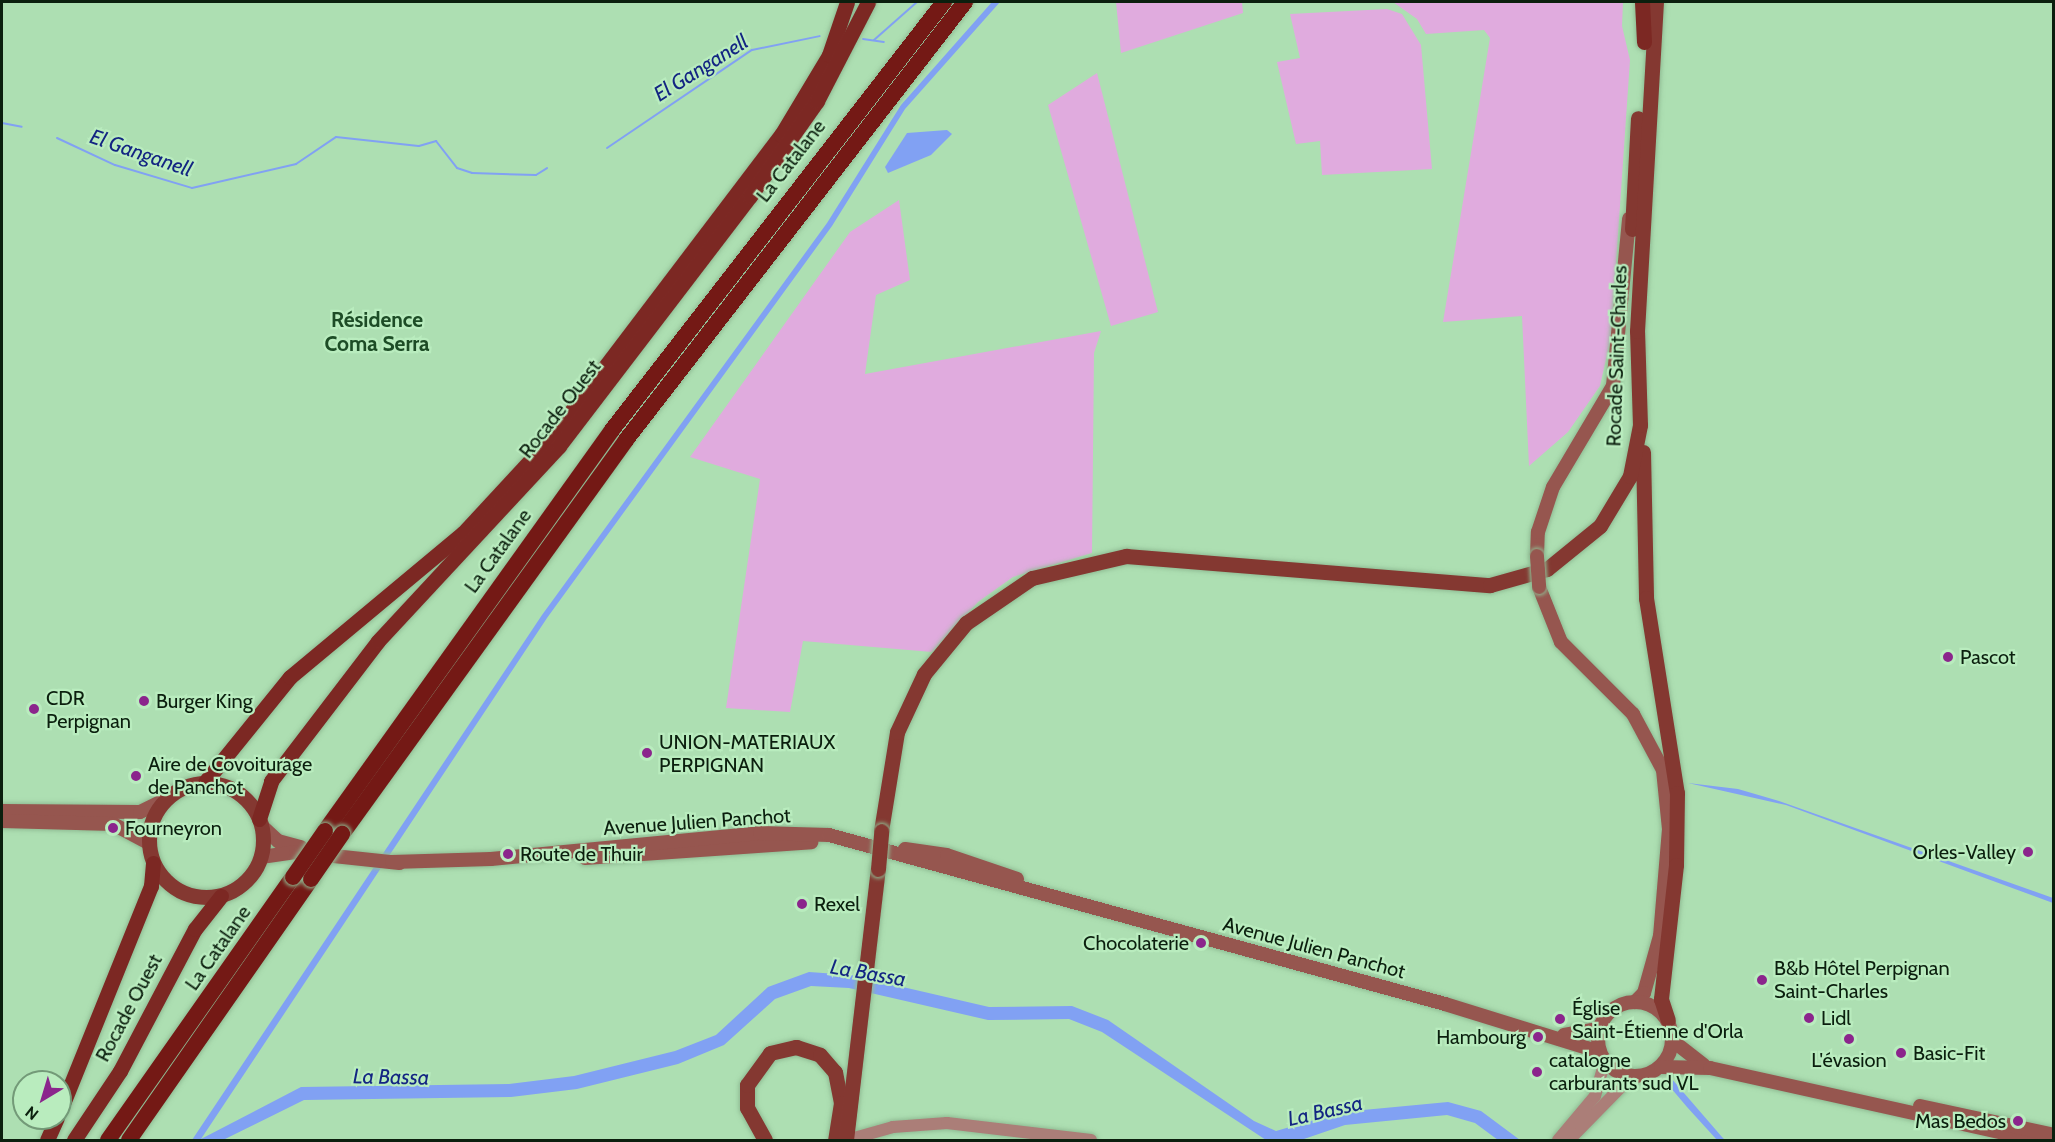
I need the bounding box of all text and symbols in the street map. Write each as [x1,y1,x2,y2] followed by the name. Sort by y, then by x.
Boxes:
[649,29,753,107] water label: El Ganganell
[751,115,831,207] street label: La Catalane
[87,124,195,182] water label: El Ganganell
[1602,265,1632,447] street label: Rocade Saint-Charles
[324,307,430,357] district label: Résidence Coma Serra
[514,355,606,463] street label: Rocade Ouest
[460,504,536,598] street label: La Catalane
[1960,645,2016,669] place label: Pascot
[1941,650,1955,664] marker: Pascot
[46,686,131,733] place label: CDR Perpignan
[156,689,253,713] place label: Burger King
[137,694,151,708] marker: Burger King
[27,702,41,716] marker: CDR Perpignan
[659,730,835,777] place label: UNION-MATERIAUX PERPIGNAN
[640,746,654,760] marker: UNION-MATERIAUX PERPIGNAN
[148,752,312,799] place label: Aire de Covoiturage de Panchot
[129,769,143,783] marker: Aire de Covoiturage de Panchot
[603,803,791,841] street label: Avenue Julien Panchot
[125,816,222,840] place label: Fourneyron
[106,821,120,835] marker: Fourneyron
[1913,840,2016,864] place label: Orles-Valley
[520,842,643,866] place label: Route de Thuir
[2021,845,2035,859] marker: Orles-Valley
[501,847,515,861] marker: Route de Thuir
[814,892,860,916] place label: Rexel
[795,897,809,911] marker: Rexel
[180,901,256,995] street label: La Catalane
[1220,912,1408,984] street label: Avenue Julien Panchot
[1083,931,1189,955] place label: Chocolaterie
[1194,936,1208,950] marker: Chocolaterie
[91,950,167,1066] street label: Rocade Ouest
[828,954,908,992] water label: La Bassa
[1774,957,1950,1004] place label: B&b Hôtel Perpignan Saint-Charles
[1755,973,1769,987] marker: B&b Hôtel Perpignan Saint-Charles
[1572,996,1743,1043] place label: Église Saint-Étienne d'Orla
[1821,1006,1851,1030] place label: Lidl
[1802,1011,1816,1025] marker: Lidl
[1553,1012,1567,1026] marker: Église Saint-Étienne d'Orla
[1436,1025,1526,1049] place label: Hambourg
[1531,1030,1545,1044] marker: Hambourg
[1842,1032,1856,1046] marker: L'évasion
[1913,1041,1985,1065] place label: Basic-Fit
[1894,1046,1908,1060] marker: Basic-Fit
[1549,1048,1698,1095] place label: catalogne carburants sud VL
[1811,1048,1887,1072] place label: L'évasion
[353,1064,429,1090] water label: La Bassa
[1530,1065,1544,1079] marker: catalogne carburants sud VL
[12,1070,72,1130] north arrow
[1285,1090,1365,1132] water label: La Bassa
[22,1102,42,1124] text: N
[1915,1109,2006,1133] place label: Mas Bedos
[2011,1114,2025,1128] marker: Mas Bedos

